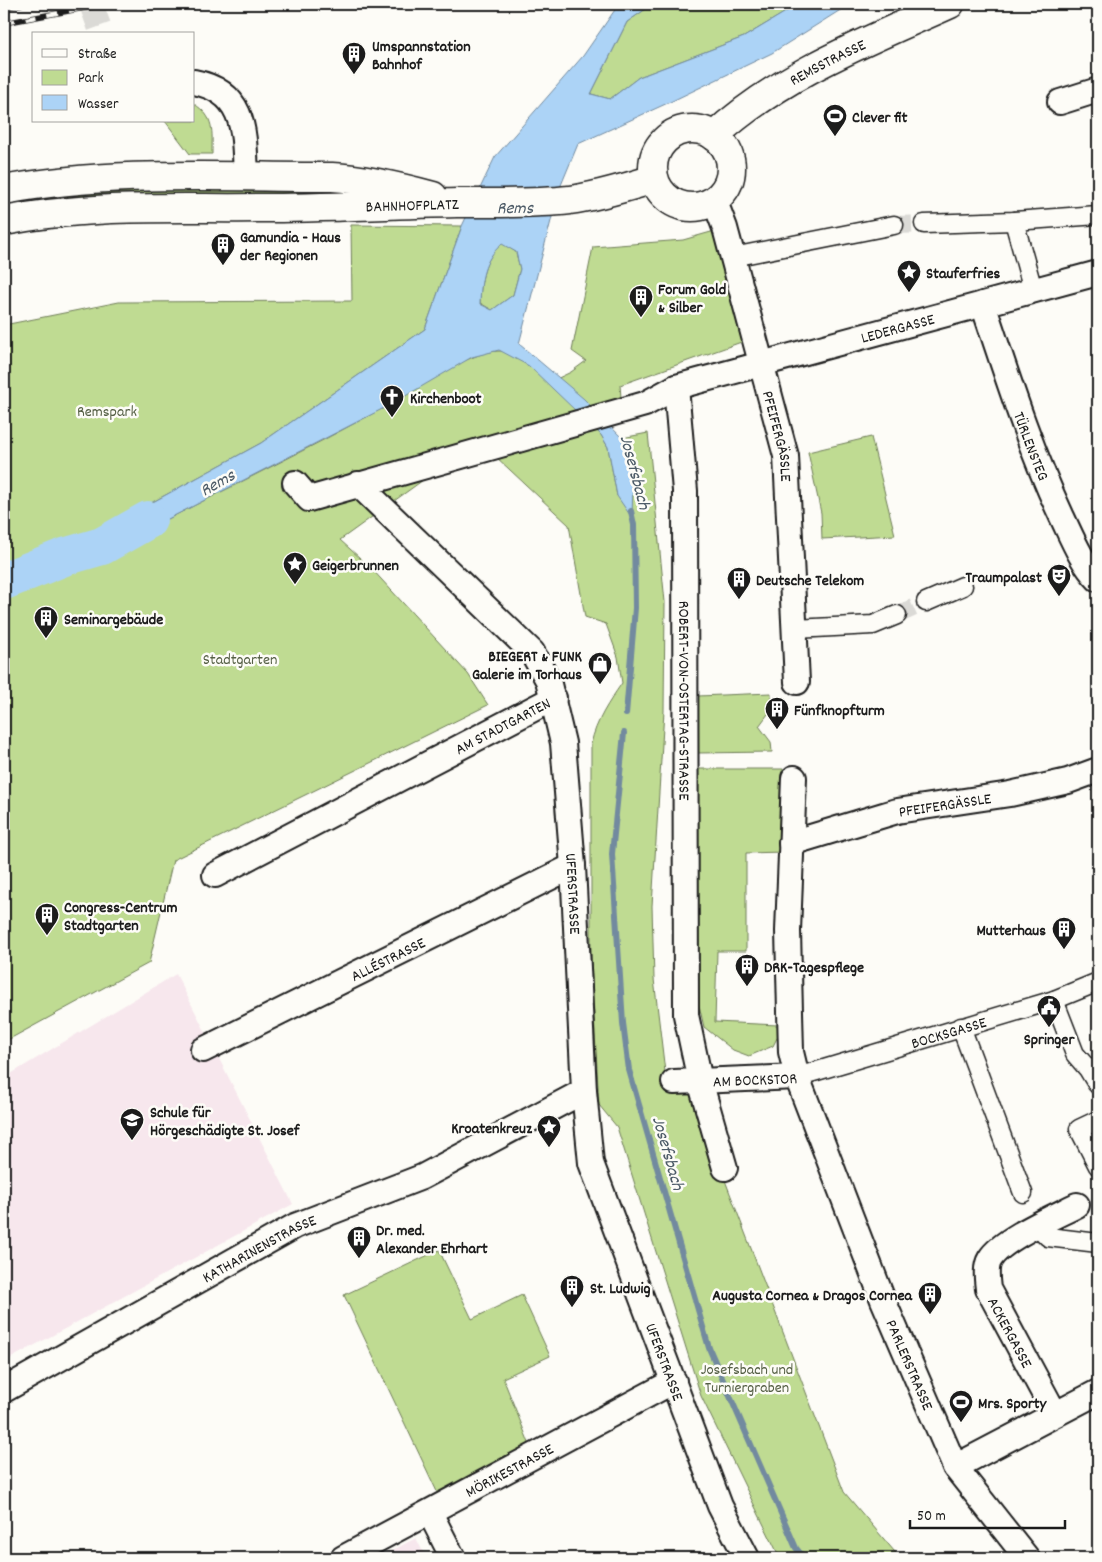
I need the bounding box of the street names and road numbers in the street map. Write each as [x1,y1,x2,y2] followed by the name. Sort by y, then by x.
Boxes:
[786,34,871,92] street label: REMSSTRASSE
[365,194,459,220] street label: BAHNHOFPLATZ
[859,309,938,351] street label: LEDERGASSE
[755,388,796,483] street label: PFEIFERGÄSSLE
[1006,409,1054,485] street label: TÜRLENSTEG
[671,601,695,801] street label: ROBERT-VON-OSTERTAG-STRASSE
[452,693,555,762] street label: AM STADTGARTEN
[897,788,994,825] street label: PFEIFERGÄSSLE
[558,852,585,936] street label: UFERSTRASSE
[347,932,430,989] street label: ALLÉSTRASSE
[909,1012,990,1056] street label: BOCKSGASSE
[712,1068,798,1094] street label: AM BOCKSTOR
[199,1210,321,1290] street label: KATHARINENSTRASSE
[980,1294,1037,1373] street label: ACKERGASSE
[879,1316,938,1415] street label: PARLERSTRASSE
[638,1320,689,1405] street label: UFERSTRASSE
[462,1438,559,1505] street label: MÖRIKESTRASSE

